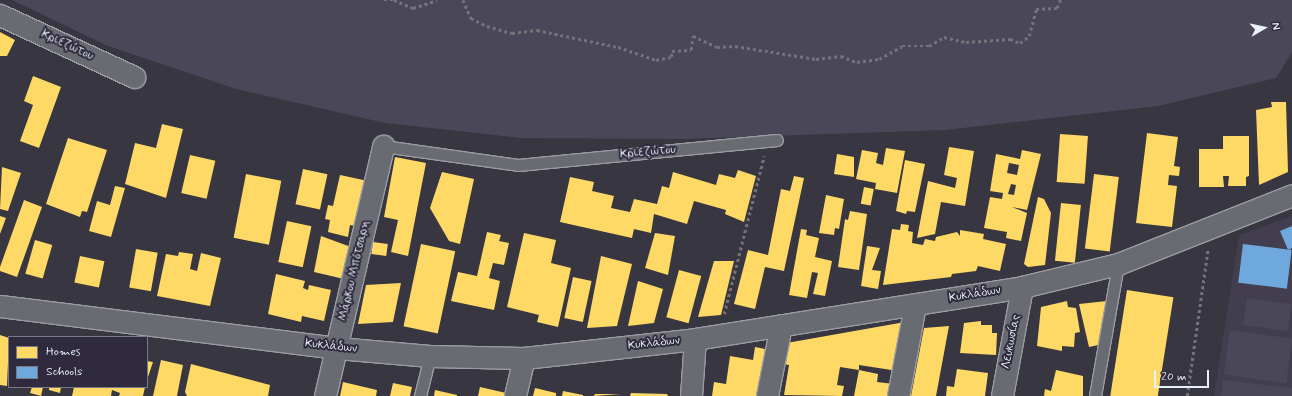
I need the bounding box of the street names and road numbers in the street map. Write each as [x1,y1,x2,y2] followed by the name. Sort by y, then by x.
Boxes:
[39,28,95,64] street label: Κριεζώτου
[619,143,677,163] street label: Κριεζώτου
[336,219,374,323] street label: Μάρκου Μπότσαρη
[948,284,1002,306] street label: Κυκλάδων
[1000,313,1024,371] street label: Λευκωσίας
[627,334,681,354] street label: Κυκλάδων
[304,337,358,357] street label: Κυκλάδων

